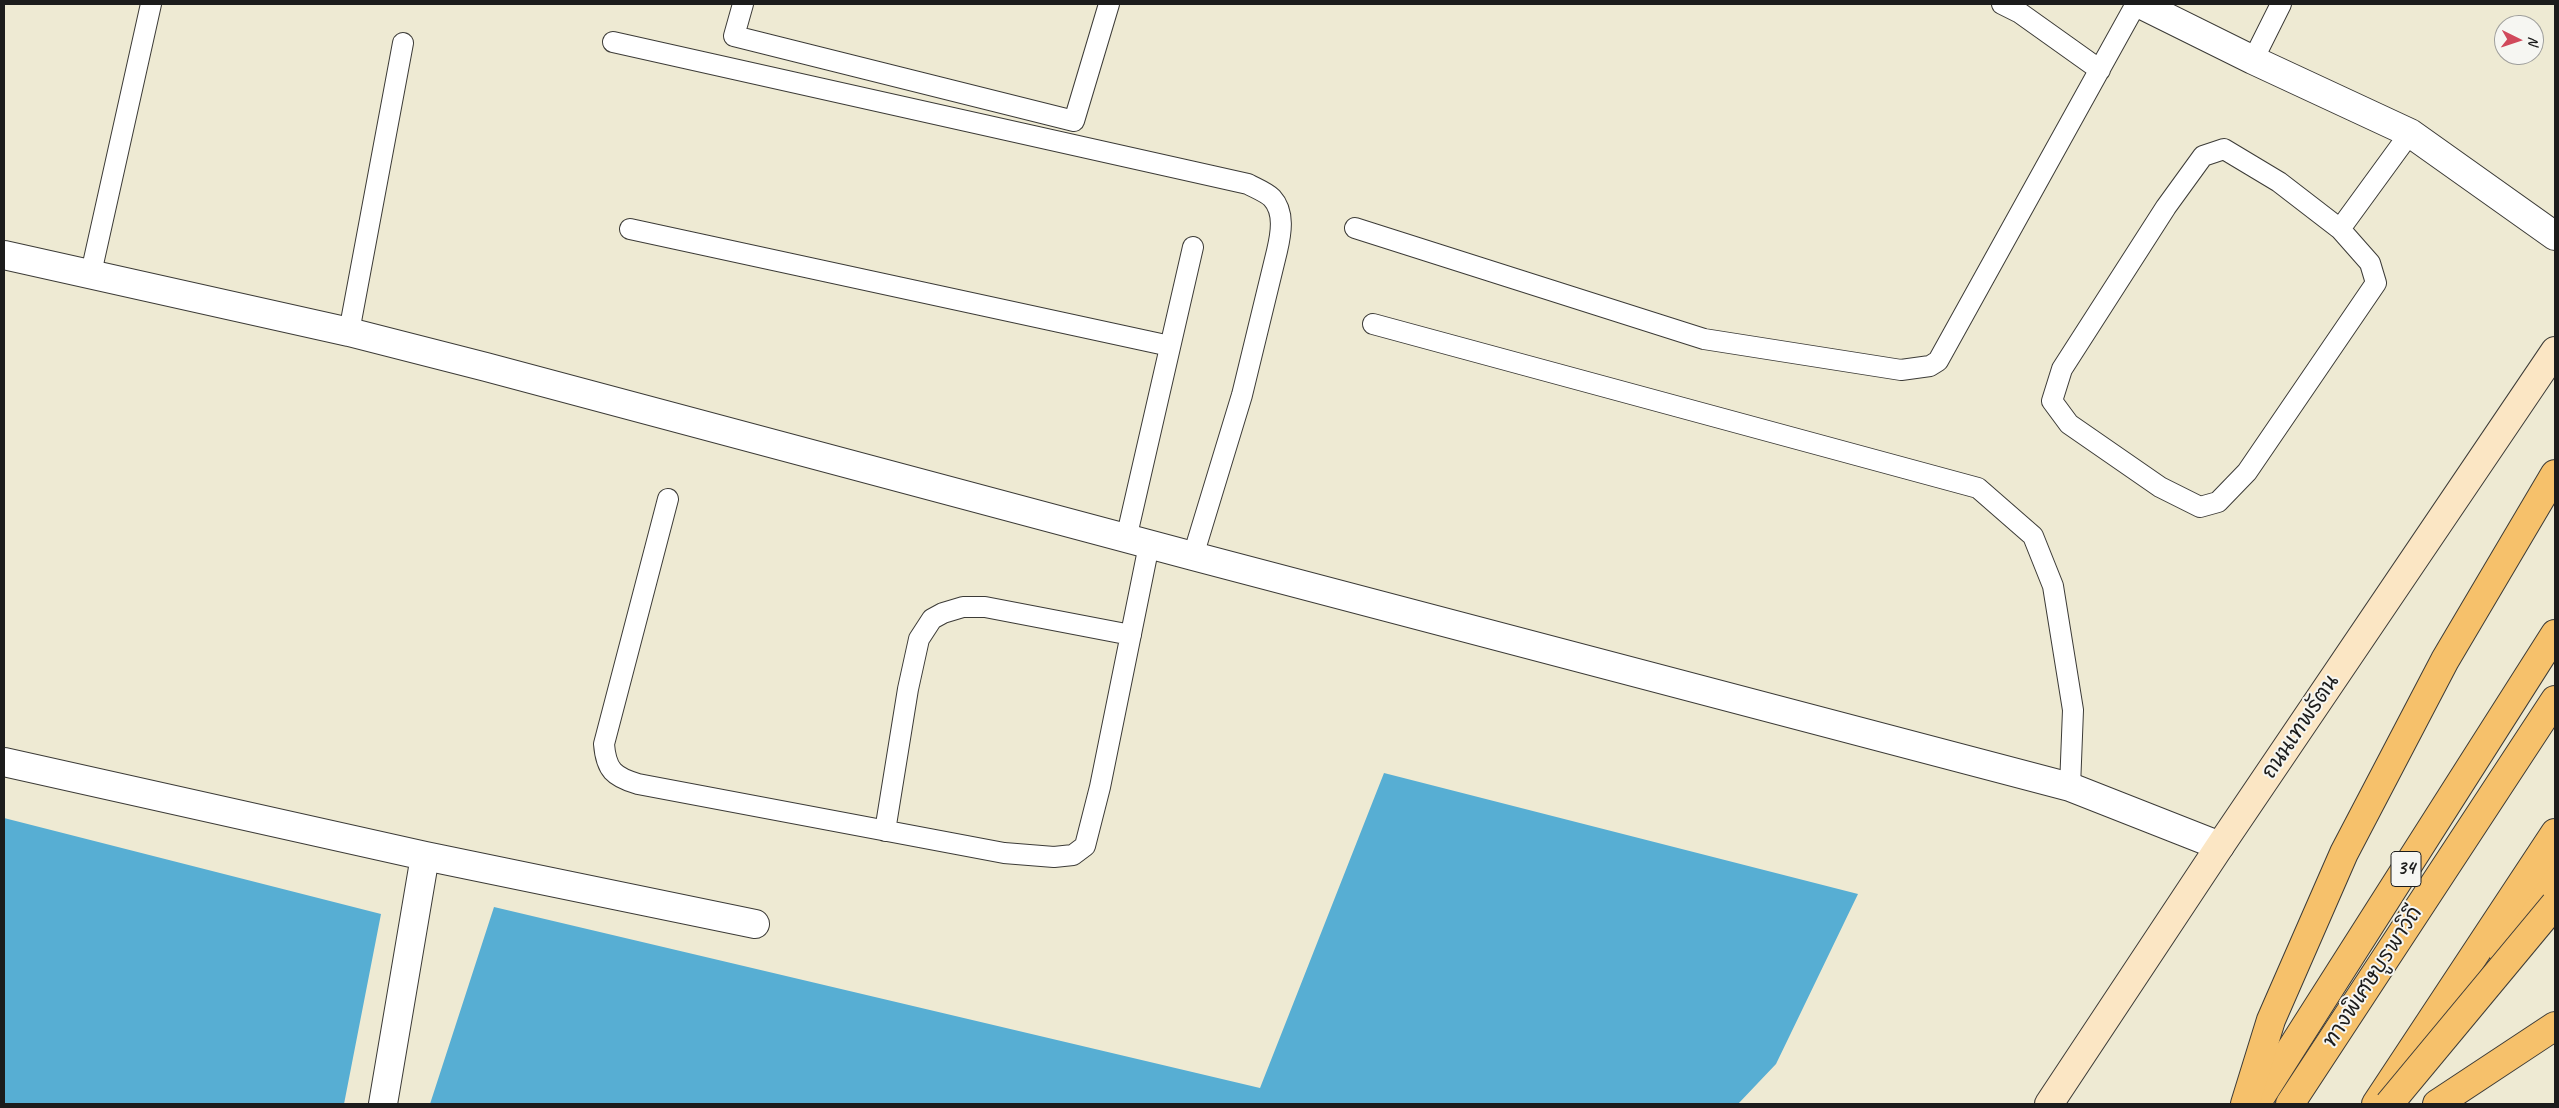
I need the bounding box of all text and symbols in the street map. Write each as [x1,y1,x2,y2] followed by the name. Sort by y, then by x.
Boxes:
[2494,15,2544,65] north arrow
[2525,36,2542,46] text: N
[2257,670,2345,784] street label: ถนนเทพรัตน
[2391,852,2421,886] road number: 34
[2318,902,2428,1052] street label: ทางพิเศษบูรพาวิถี

